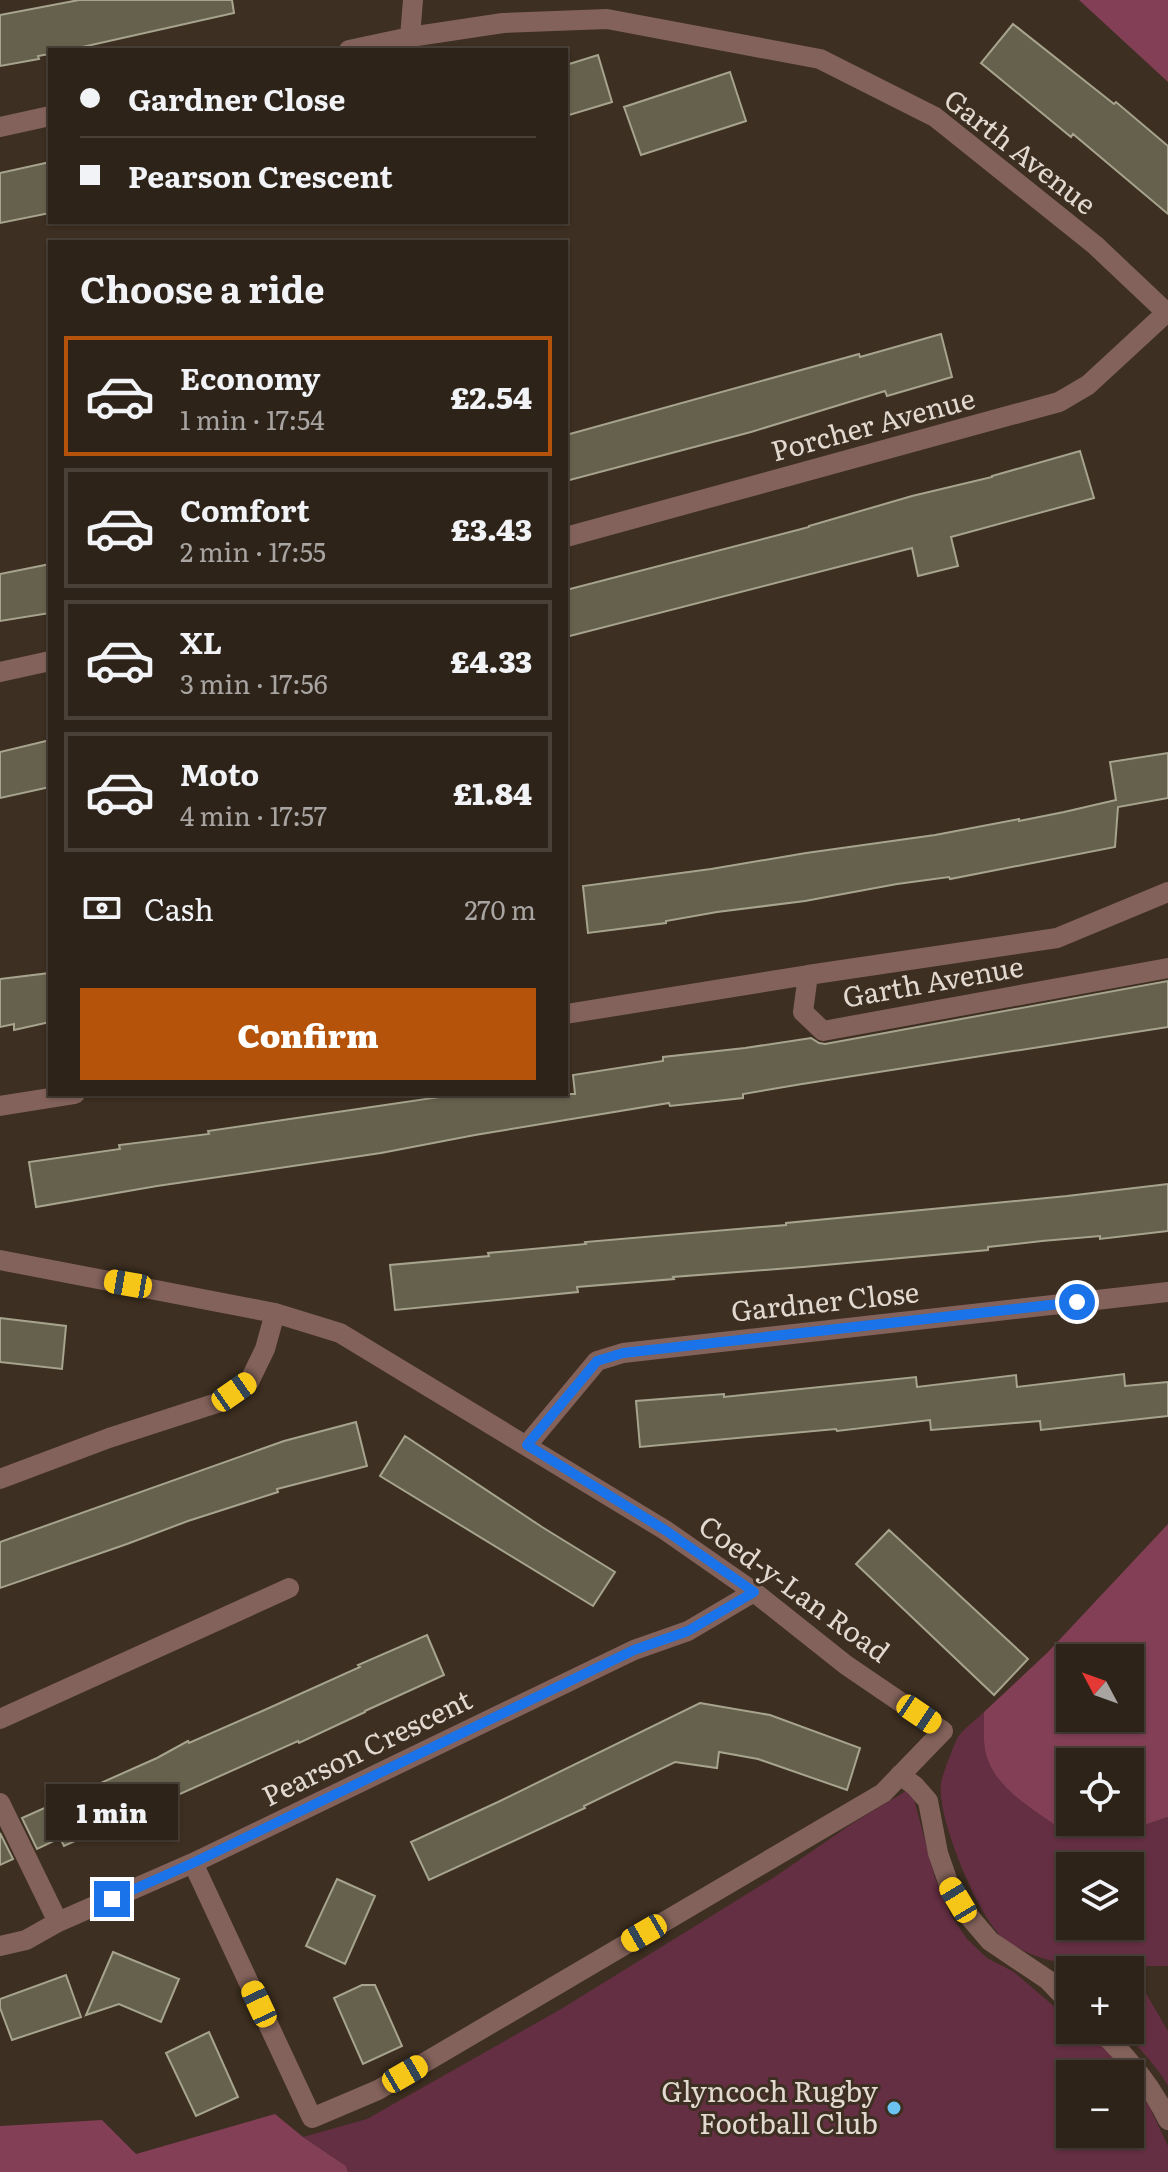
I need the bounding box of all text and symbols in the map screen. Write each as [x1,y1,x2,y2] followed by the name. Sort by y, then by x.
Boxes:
[128,76,346,120] text: Gardner Close
[936,78,1106,223] street label: Garth Avenue
[128,153,393,197] text: Pearson Crescent
[80,261,325,314] text: Choose a ride
[180,355,320,399] text: Economy
[84,360,156,432] icon: car
[451,374,532,418] text: £2.54
[766,376,979,470] street label: Porcher Avenue
[180,399,325,438] text: 1 min · 17:54
[180,487,310,531] text: Comfort
[84,492,156,564] icon: car
[451,506,532,550] text: £3.43
[180,531,326,570] text: 2 min · 17:55
[180,619,222,663] text: XL
[84,624,156,696] icon: car
[451,638,532,682] text: £4.33
[180,663,328,702] text: 3 min · 17:56
[180,751,259,795] text: Moto
[84,756,156,828] icon: car
[453,770,532,814] text: £1.84
[180,795,327,834] text: 4 min · 17:57
[80,886,124,930] icon: cash
[144,886,214,930] text: Cash
[464,889,536,928] text: 270 m
[839,943,1026,1017] street label: Garth Avenue
[80,988,536,1080] button: Confirm
[102,1268,154,1300] car
[729,1269,921,1331] street label: Gardner Close
[1059,1284,1095,1320] route start
[207,1368,261,1416] car
[691,1504,899,1671] street label: Coed-y-Lan Road
[1056,1644,1144,1732] north arrow
[1056,1644,1144,2148] map controls
[254,1677,479,1815] street label: Pearson Crescent
[892,1691,946,1737] car
[1056,1748,1144,1836] button: locate
[46,1783,178,1839] callout: 1 min
[77,1792,147,1831] text: 1 min
[1056,1852,1144,1940] button: layers
[935,1873,981,1927] car
[94,1881,130,1917] route end
[617,1911,671,1955] car
[1056,1956,1144,2044] button: +
[238,1977,280,2031] car
[378,2052,432,2096] car
[1056,2060,1144,2148] button: −
[661,2069,879,2143] place label: Glyncoch Rugby Football Club
[885,2099,903,2117] marker: Glyncoch Rugby Football Club

